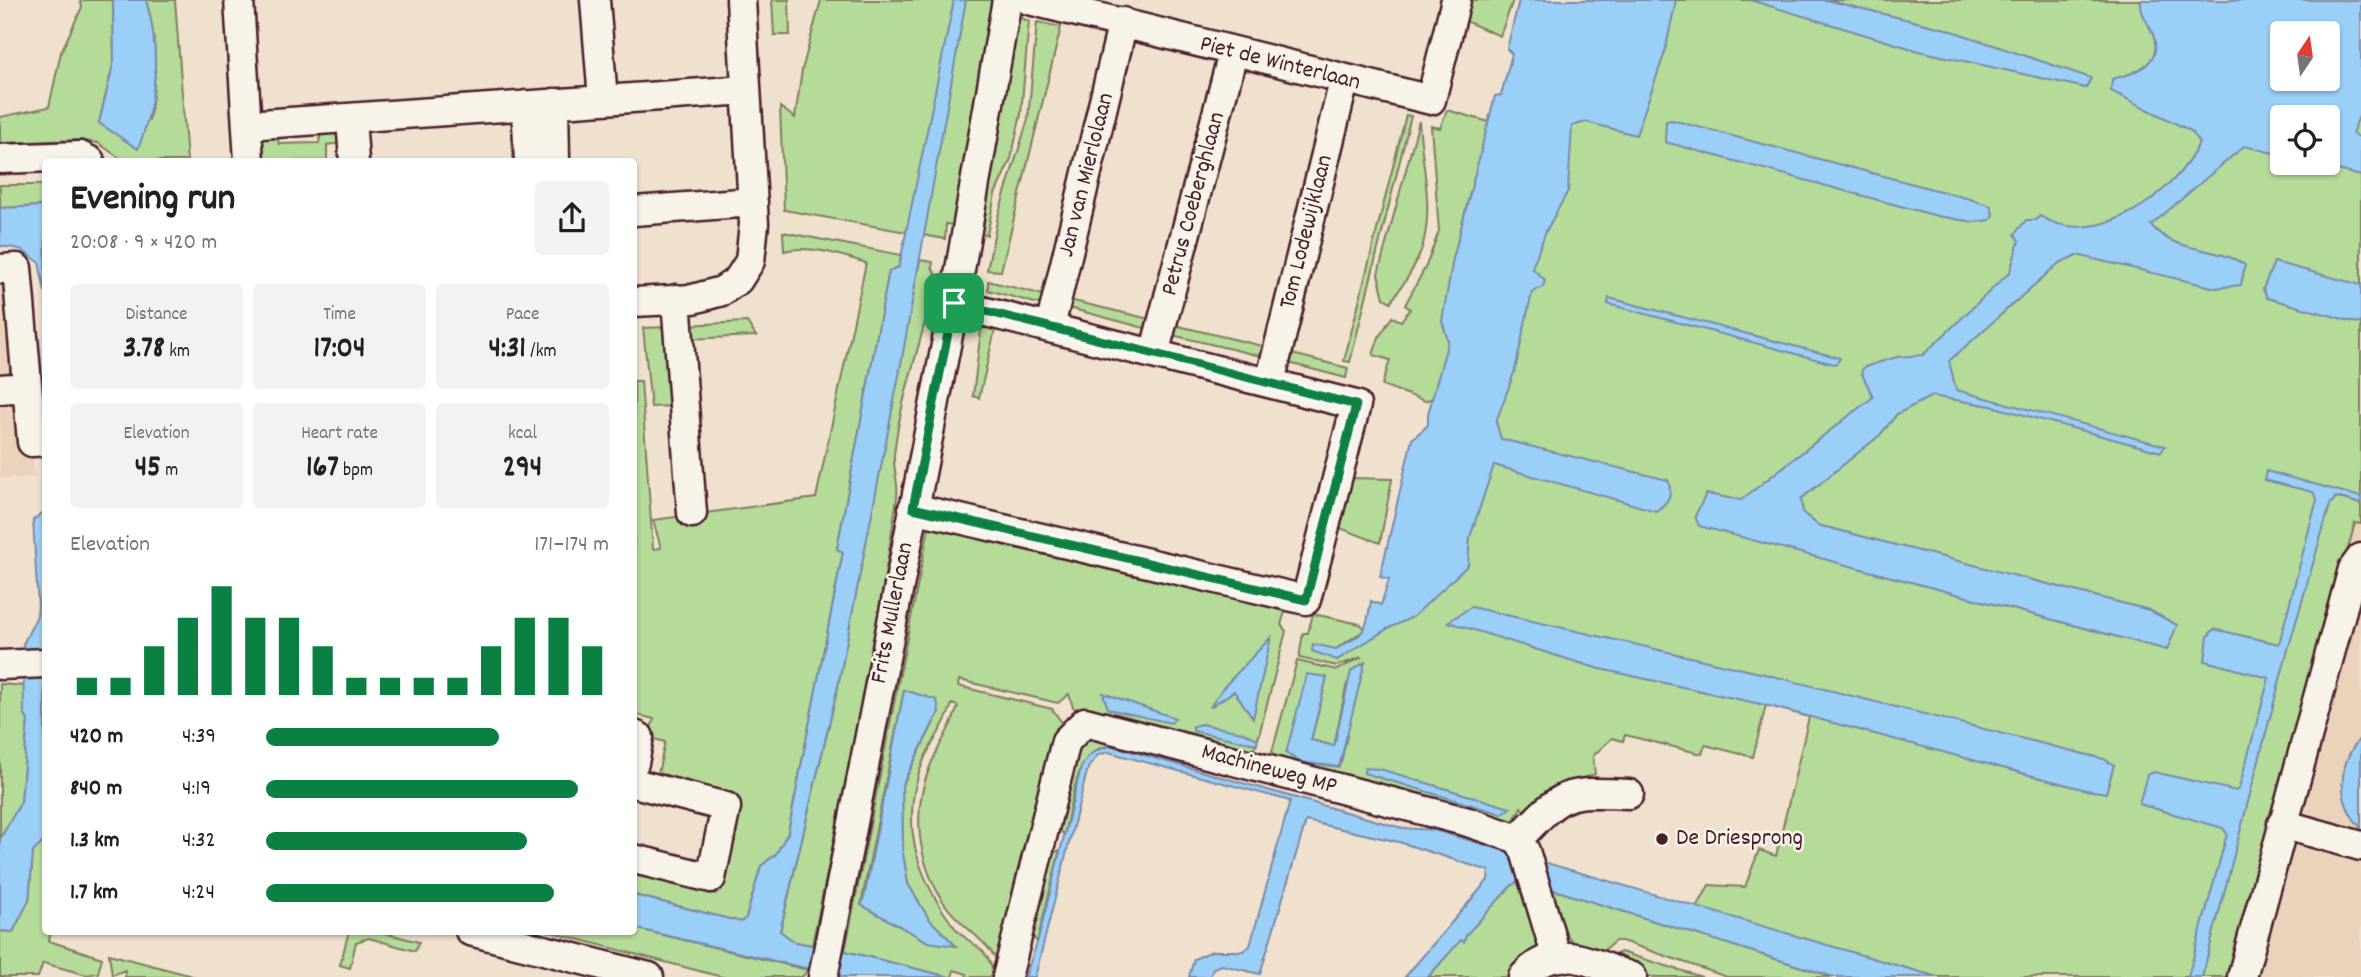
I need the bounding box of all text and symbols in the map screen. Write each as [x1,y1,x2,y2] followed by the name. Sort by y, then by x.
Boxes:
[2270,21,2340,91] north arrow
[2270,21,2340,175] map controls
[1196,28,1364,100] street label: Piet de Winterlaan
[1050,89,1124,261] street label: Jan van Mierlolaan
[2270,105,2340,175] button: locate
[1153,108,1235,300] street label: Petrus Coeberghlaan
[1271,151,1343,313] street label: Tom Lodewijklaan
[70,173,235,228] text: Evening run
[535,181,609,255] button: share
[70,227,217,260] text: 20:08 · 9 × 420 m
[924,273,984,333] pin
[935,284,973,322] icon: arrive
[126,302,187,329] text: Distance
[323,302,356,329] text: Time
[506,302,539,329] text: Pace
[123,329,165,372] text: 3.78
[314,329,365,372] text: 17:04
[489,329,526,372] text: 4:31
[165,339,190,366] text: km
[526,339,556,366] text: /km
[123,421,190,448] text: Elevation
[301,421,378,448] text: Heart rate
[508,421,537,448] text: kcal
[135,448,161,491] text: 45
[306,448,339,491] text: 167
[503,448,542,491] text: 294
[161,458,178,485] text: m
[339,458,373,485] text: bpm
[70,529,150,562] text: Elevation
[534,529,609,562] text: 171–174 m
[863,540,923,686] street label: Frits Mullerlaan
[70,721,123,754] text: 420 m
[182,721,216,754] text: 4:39
[1197,736,1341,804] street label: Machineweg MP
[70,773,122,806] text: 840 m
[182,773,211,806] text: 4:19
[1676,822,1803,856] place label: De Driesprong
[70,825,120,858] text: 1.3 km
[182,825,216,858] text: 4:32
[1654,831,1670,847] marker: De Driesprong
[70,877,118,910] text: 1.7 km
[182,877,215,910] text: 4:24

